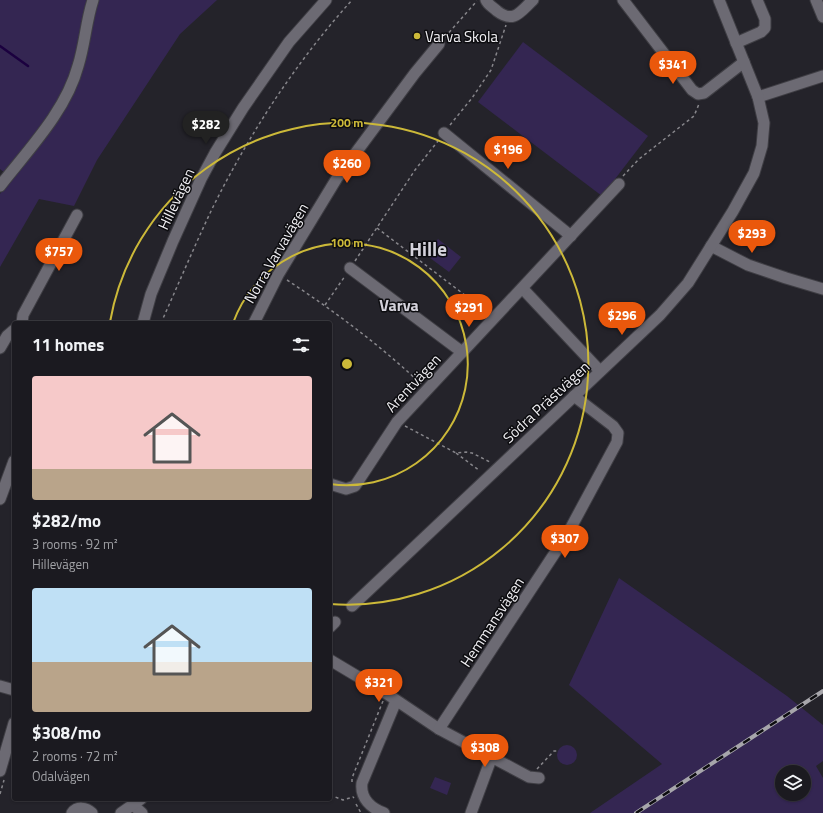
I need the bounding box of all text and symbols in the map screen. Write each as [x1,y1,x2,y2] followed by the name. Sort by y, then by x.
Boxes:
[425,25,498,48] place label: Varva Skola
[412,31,422,41] marker: Varva Skola
[649,51,697,85] pin: $341
[658,54,688,74] text: $341
[182,111,230,145] pin: $282
[331,113,363,132] text: 200 m
[191,114,221,134] text: $282
[484,136,532,170] pin: $196
[493,139,523,159] text: $196
[323,150,371,184] pin: $260
[332,153,362,173] text: $260
[152,164,200,234] street label: Hillevägen
[238,198,314,308] street label: Norra Varvavägen
[728,220,776,254] pin: $293
[737,223,767,243] text: $293
[331,233,363,252] text: 100 m
[409,234,447,263] district label: Hille
[35,238,83,272] pin: $757
[44,241,74,261] text: $757
[379,293,419,317] district label: Varva
[445,294,493,328] pin: $291
[454,297,484,317] text: $291
[598,302,646,336] pin: $296
[607,305,637,325] text: $296
[32,332,104,358] text: 11 homes
[290,334,312,356] icon: filters
[380,349,446,417] street label: Arentvägen
[497,355,595,449] street label: Södra Prästvägen
[340,357,354,371] centre of rings
[136,402,208,474] icon: home
[32,508,101,534] text: $282/mo
[541,525,589,559] pin: $307
[550,528,580,548] text: $307
[32,534,118,554] text: 3 rooms · 92 m²
[32,554,89,574] text: Hillevägen
[454,572,530,672] street label: Hemmansvägen
[136,614,208,686] icon: home
[355,669,403,703] pin: $321
[364,672,394,692] text: $321
[32,720,101,746] text: $308/mo
[461,734,509,768] pin: $308
[470,737,500,757] text: $308
[32,746,118,766] text: 2 rooms · 72 m²
[775,765,811,801] map controls
[775,765,811,801] button: layers
[32,766,90,786] text: Odalvägen

